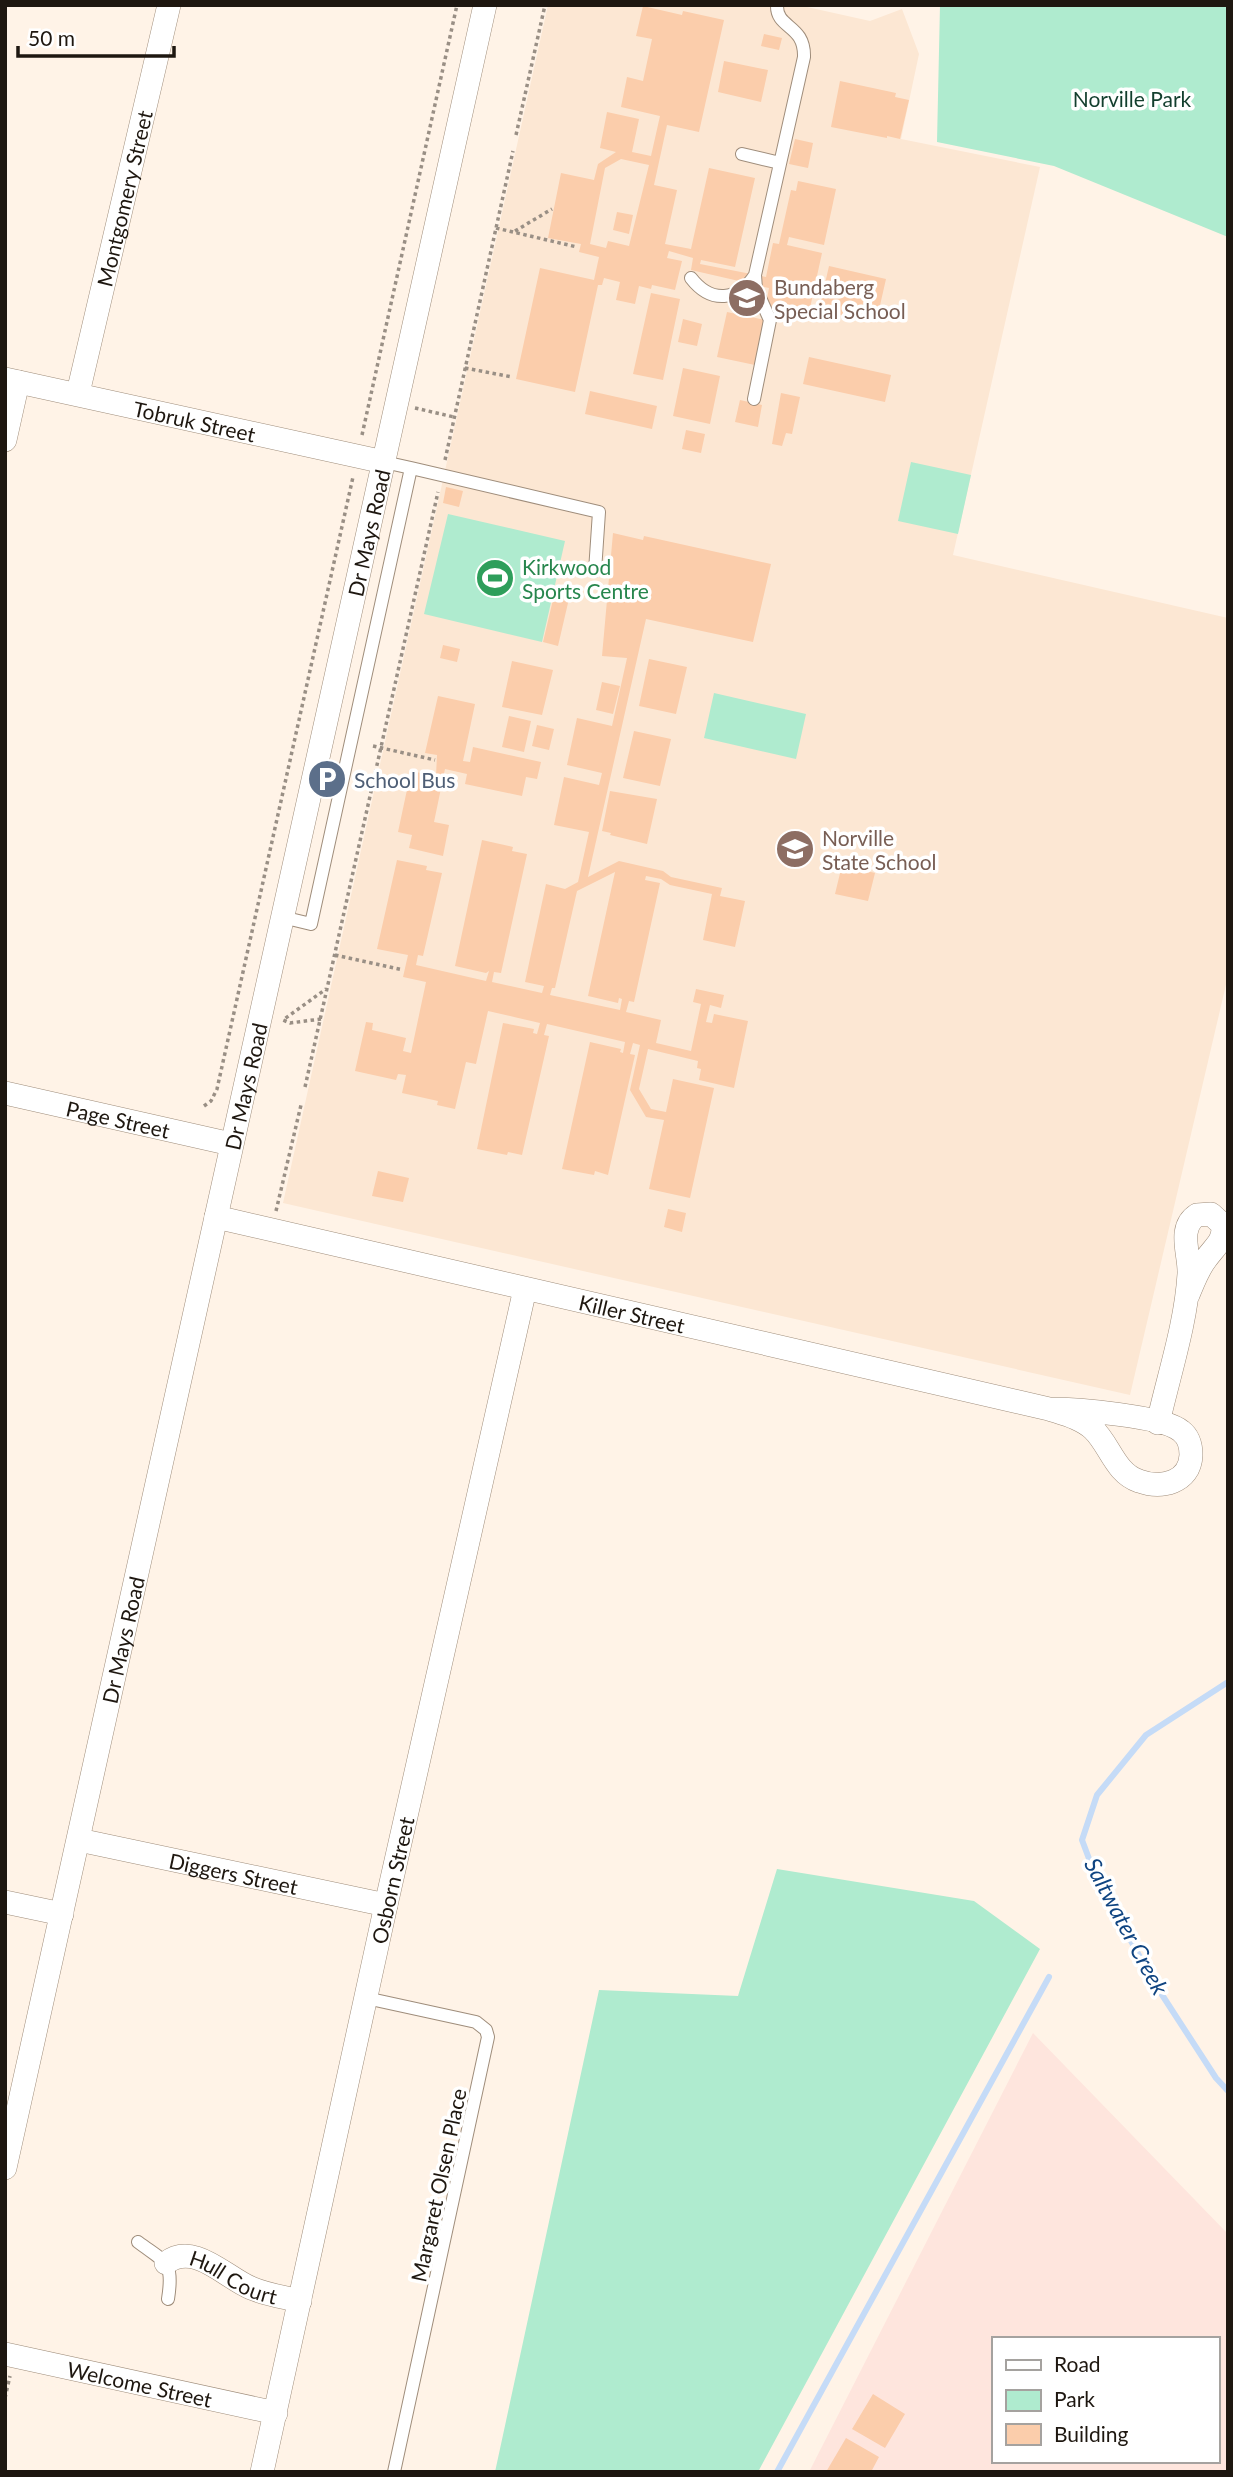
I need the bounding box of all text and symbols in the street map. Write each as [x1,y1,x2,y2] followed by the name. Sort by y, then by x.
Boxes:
[18,14,173,58] scale bar
[28,25,75,50] text: 50 m
[1073,86,1192,111] park label: Norville Park
[91,107,156,289] street label: Montgomery Street
[774,274,906,323] place label: Bundaberg Special School
[726,277,768,319] school or university icon: Bundaberg Special School
[131,395,258,446] street label: Tobruk Street
[342,467,394,599] street label: Dr Mays Road
[522,554,649,603] place label: Kirkwood Sports Centre
[474,557,516,599] sports icon: Kirkwood Sports Centre
[306,758,348,800] parking icon: School Bus
[354,767,455,792] place label: School Bus
[822,825,937,874] place label: Norville State School
[774,828,816,870] school or university icon: Norville State School
[219,1020,271,1152] street label: Dr Mays Road
[64,1095,173,1142] street label: Page Street
[577,1289,688,1337] street label: Killer Street
[96,1574,148,1706] street label: Dr Mays Road
[365,1814,418,1946] street label: Osborn Street
[167,1847,301,1899] street label: Diggers Street
[1079,1853,1175,2000] water label: Saltwater Creek
[405,2086,471,2284] street label: Margaret Olsen Place
[187,2244,280,2308] street label: Hull Court
[992,2337,1219,2463] legend
[1054,2351,1101,2376] text: Road
[65,2355,215,2411] street label: Welcome Street
[1054,2386,1095,2411] text: Park
[1054,2421,1129,2446] text: Building

